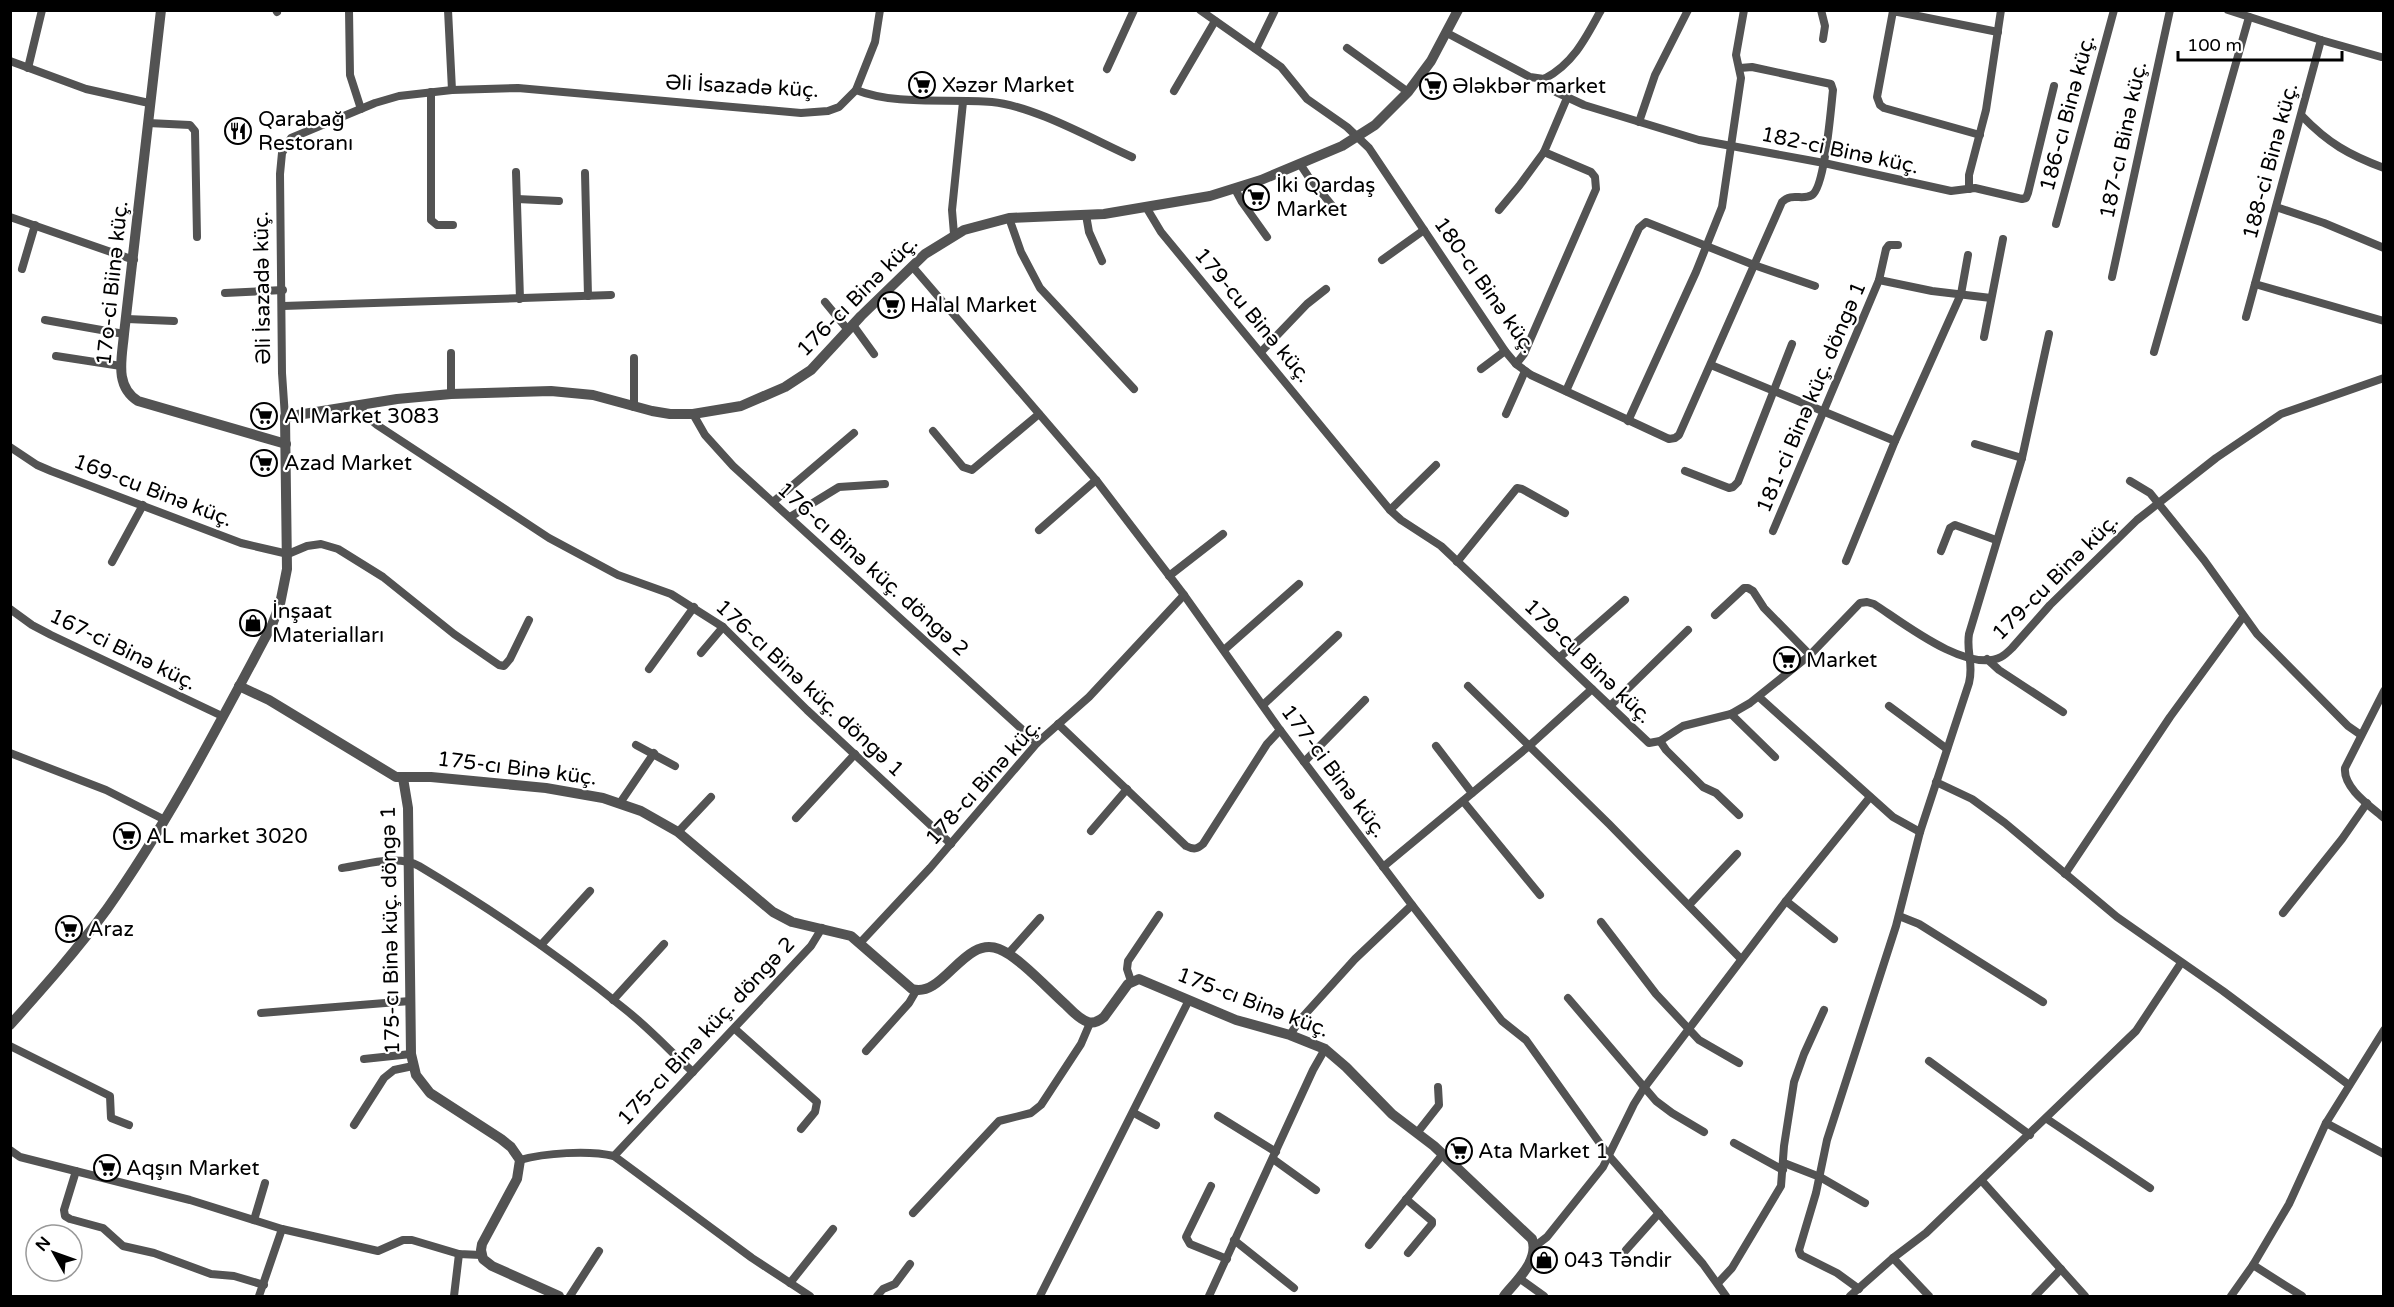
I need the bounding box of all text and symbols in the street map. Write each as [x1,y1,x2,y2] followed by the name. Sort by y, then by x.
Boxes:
[2178,24,2342,62] scale bar
[2035,32,2100,194] street label: 186-cı Binə küç.
[2187,34,2242,56] text: 100 m
[2095,59,2152,221] street label: 187-cı Binə küç.
[665,70,819,103] street label: Əli İsazadə küç.
[907,70,937,100] supermarket icon: Xəzər Market
[1418,71,1448,101] supermarket icon: Ələkbər market
[942,73,1074,98] place label: Xəzər Market
[1452,74,1606,99] place label: Ələkbər market
[2238,80,2303,242] street label: 188-ci Binə küç.
[258,107,353,156] place label: Qarabağ Restoranı
[223,116,253,146] restaurant icon: Qarabağ Restoranı
[1759,122,1921,179] street label: 182-ci Binə küç.
[1276,173,1375,222] place label: İki Qardaş Market
[1241,182,1271,212] supermarket icon: İki Qardaş Market
[91,199,134,367] street label: 17o-ci Biinə küç.
[249,211,276,365] street label: Əli İsazadə küç.
[1428,212,1541,358] street label: 180-cı Binə küç.
[792,231,923,362] street label: 176-cı Binə küç.
[1189,243,1316,388] street label: 179-cu Binə küç.
[1751,278,1872,517] street label: 181-ci Binə küç. döngə 1
[876,290,906,320] supermarket icon: Halal Market
[910,293,1037,318] place label: Halal Market
[249,401,279,431] supermarket icon: Al Market 3083
[284,404,440,429] place label: Al Market 3083
[249,448,279,478] supermarket icon: Azad Market
[70,449,236,532] street label: 169-cu Binə küç.
[284,451,412,476] place label: Azad Market
[772,477,973,662] street label: 176-cı Binə küç. döngə 2
[1987,509,2124,646] street label: 179-cu Binə küç.
[710,594,909,782] street label: 176-cı Binə küç. döngə 1
[1518,594,1657,729] street label: 179-cu Binə küç.
[272,599,384,648] place label: İnşaat Materialları
[45,603,200,696] street label: 167-ci Binə küç.
[238,608,268,638] shop icon: İnşaat Materialları
[1772,645,1802,675] supermarket icon: Market
[1806,648,1877,673] place label: Market
[1275,700,1392,843] street label: 177-ci Binə küç.
[920,714,1046,850] street label: 178-cı Binə küç.
[436,746,598,791] street label: 175-cı Binə küç.
[376,805,405,1055] street label: 175-cı Binə küç. döngə 1
[112,821,142,851] supermarket icon: AL market 3020
[146,824,308,849] place label: AL market 3020
[54,914,84,944] supermarket icon: Araz
[88,917,134,942] place label: Araz
[612,932,800,1131] street label: 175-cı Binə küç. döngə 2
[1173,962,1332,1043] street label: 175-cı Binə küç.
[1444,1136,1474,1166] supermarket icon: Ata Market 1
[1478,1139,1608,1164] place label: Ata Market 1
[92,1153,122,1183] supermarket icon: Aqşın Market
[126,1156,260,1181] place label: Aqşın Market
[24,1223,84,1283] north arrow
[31,1233,55,1255] text: N
[1529,1245,1559,1275] shop icon: 043 Təndir
[1564,1248,1672,1273] place label: 043 Təndir

